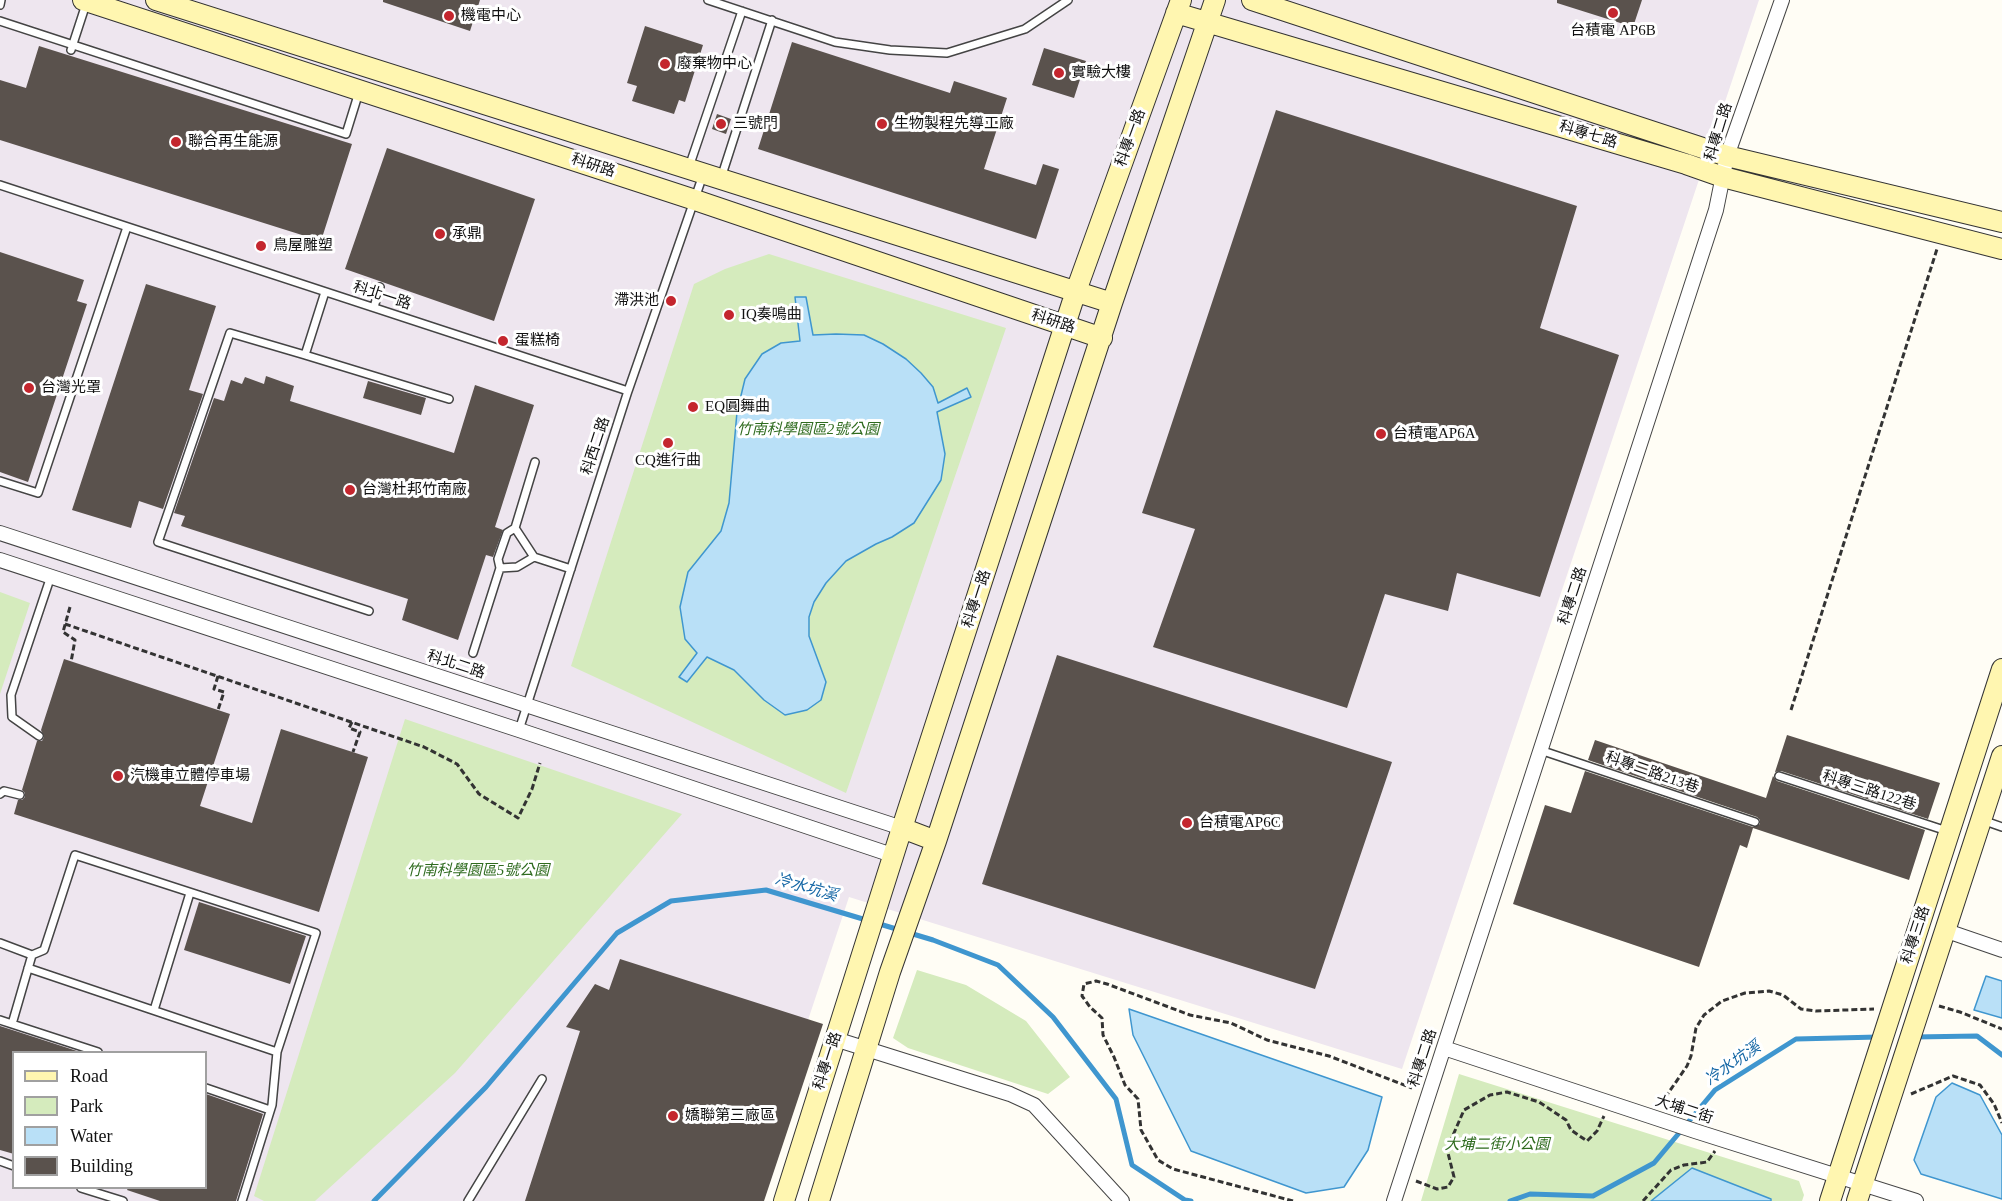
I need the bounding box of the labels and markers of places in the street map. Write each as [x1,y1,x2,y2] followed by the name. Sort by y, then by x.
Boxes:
[1606,6,1620,20] marker: 台積電 AP6B
[461,7,521,25] place label: 機電中心
[442,9,456,23] marker: 機電中心
[1570,22,1656,40] place label: 台積電 AP6B
[677,55,752,73] place label: 廢棄物中心
[658,57,672,71] marker: 廢棄物中心
[1071,64,1131,82] place label: 實驗大樓
[1052,66,1066,80] marker: 實驗大樓
[733,115,778,133] place label: 三號門
[894,115,1014,133] place label: 生物製程先導工廠
[714,117,728,131] marker: 三號門
[875,117,889,131] marker: 生物製程先導工廠
[188,133,278,151] place label: 聯合再生能源
[169,135,183,149] marker: 聯合再生能源
[452,225,482,243] place label: 承鼎
[433,227,447,241] marker: 承鼎
[273,237,333,255] place label: 鳥屋雕塑
[254,239,268,253] marker: 鳥屋雕塑
[614,292,659,310] place label: 滯洪池
[664,294,678,308] marker: 滯洪池
[741,306,802,324] place label: IQ奏鳴曲
[722,308,736,322] marker: IQ奏鳴曲
[515,332,560,350] place label: 蛋糕椅
[496,334,510,348] marker: 蛋糕椅
[41,379,101,397] place label: 台灣光罩
[22,381,36,395] marker: 台灣光罩
[705,398,770,416] place label: EQ圓舞曲
[686,400,700,414] marker: EQ圓舞曲
[1393,425,1476,443] place label: 台積電AP6A
[1374,427,1388,441] marker: 台積電AP6A
[661,436,675,450] marker: CQ進行曲
[635,452,701,470] place label: CQ進行曲
[362,481,467,499] place label: 台灣杜邦竹南廠
[343,483,357,497] marker: 台灣杜邦竹南廠
[130,767,250,785] place label: 汽機車立體停車場
[111,769,125,783] marker: 汽機車立體停車場
[1199,814,1281,832] place label: 台積電AP6C
[1180,816,1194,830] marker: 台積電AP6C
[685,1107,775,1125] place label: 嬌聯第三廠區
[666,1109,680,1123] marker: 嬌聯第三廠區

